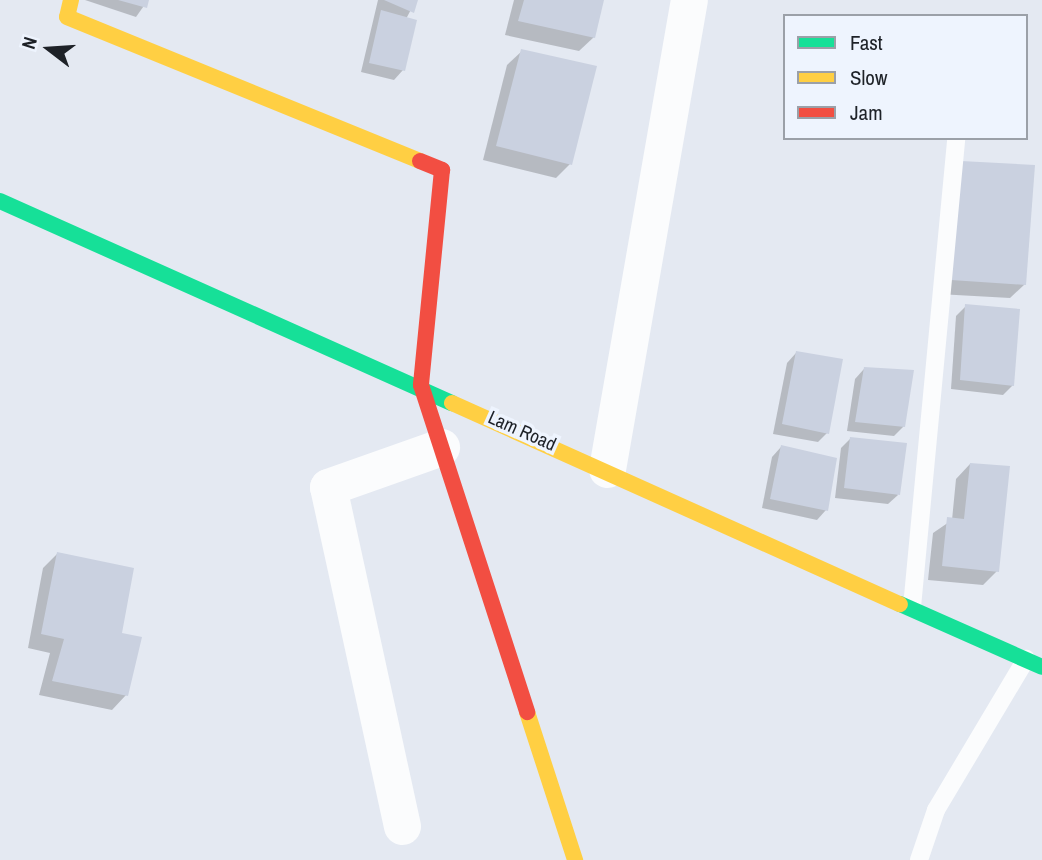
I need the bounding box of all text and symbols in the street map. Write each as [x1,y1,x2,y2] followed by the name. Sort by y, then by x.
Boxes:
[14,14,84,84] north arrow
[783,14,1028,140] legend
[850,28,883,57] text: Fast
[15,34,43,52] text: N
[850,63,887,92] text: Slow
[850,98,883,127] text: Jam
[485,406,559,456] street label: Lam Road

